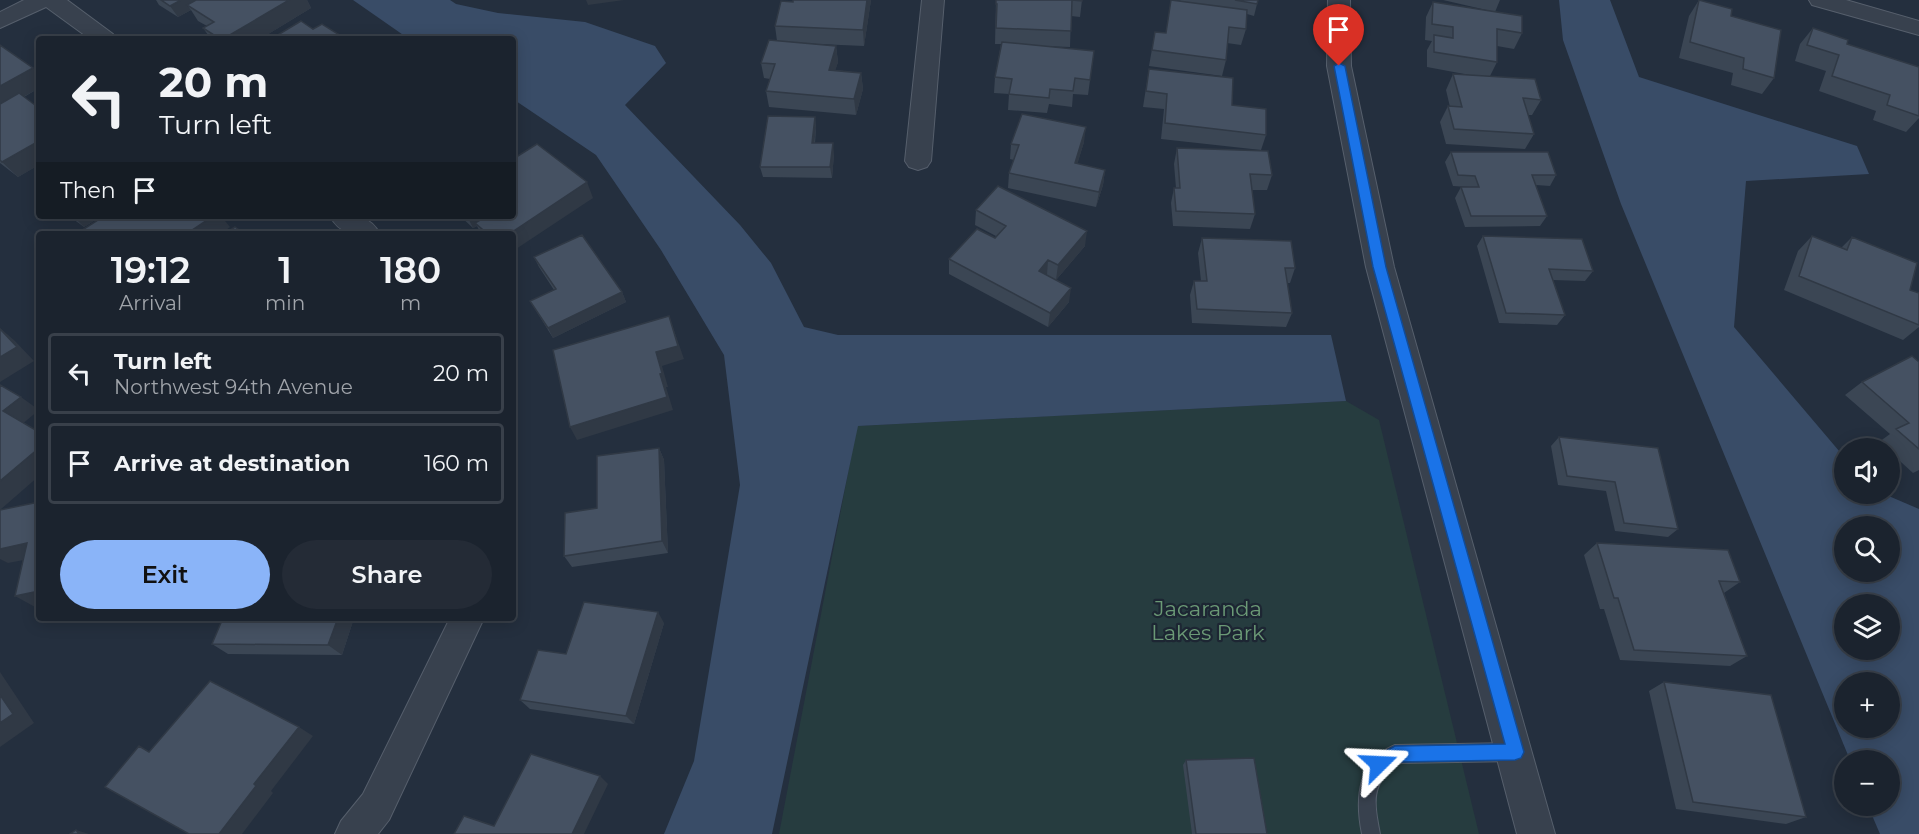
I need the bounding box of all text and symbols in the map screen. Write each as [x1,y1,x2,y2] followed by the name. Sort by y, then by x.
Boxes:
[1313,4,1364,66] pin
[1322,13,1355,46] icon: arrive
[159,56,268,108] text: 20 m
[60,60,138,138] icon: left
[159,108,272,141] text: Turn left
[128,174,161,207] icon: arrive
[60,177,116,204] text: Then
[111,248,190,292] text: 19:12
[278,248,292,292] text: 1
[380,248,441,292] text: 180
[119,291,182,315] text: Arrival
[265,291,305,315] text: min
[400,291,421,315] text: m
[114,348,212,375] text: Turn left
[63,357,96,390] icon: left
[433,360,489,387] text: 20 m
[114,375,353,399] text: Northwest 94th Avenue
[1834,438,1900,816] map controls
[1834,438,1900,504] button: sound
[63,447,96,480] icon: arrive
[114,450,350,477] text: Arrive at destination
[424,450,489,477] text: 160 m
[1834,516,1900,582] button: search
[60,540,270,609] button: Exit
[282,540,492,609] button: Share
[1834,594,1900,660] button: layers
[1151,596,1265,645] park label: Jacaranda Lakes Park
[1834,672,1900,738] button: +
[1347,732,1411,796] position arrow
[1834,750,1900,816] button: −

